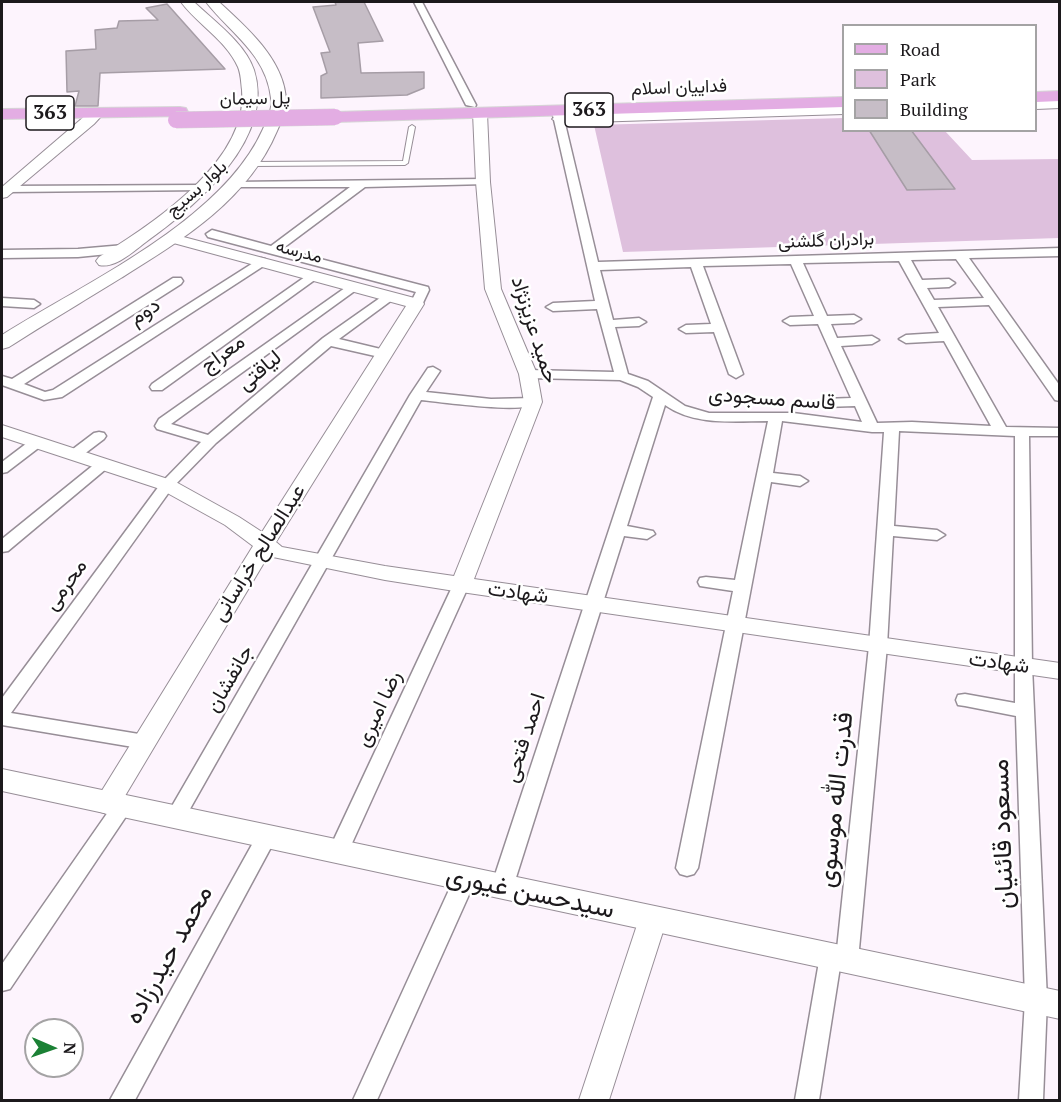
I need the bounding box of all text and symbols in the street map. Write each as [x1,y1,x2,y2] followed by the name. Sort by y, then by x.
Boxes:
[842,24,1037,132] legend
[900,37,940,61] text: Road
[900,67,936,91] text: Park
[631,76,727,100] street label: فداییان اسلام
[220,88,290,110] street label: پل سیمان
[565,93,613,127] road number: 363
[26,96,74,130] road number: 363
[900,97,968,121] text: Building
[162,156,232,222] street label: بلوار بسیج
[778,229,874,253] street label: برادران گلشنی
[273,235,325,269] street label: مدرسه
[505,273,563,387] street label: حمید عزیزنژاد
[125,293,165,331] street label: دوم
[196,329,250,379] street label: معراج
[233,345,287,397] street label: لیاقتی
[708,382,836,416] street label: قاسم مسجودی
[207,480,311,626] street label: عبدالصالح خراسانی
[39,554,93,616] street label: محرمی
[486,576,550,610] street label: شهادت
[201,641,259,717] street label: جانفشان
[967,646,1031,680] street label: شهادت
[350,667,408,751] street label: رضا امیری
[499,690,551,786] street label: احمد فتحی
[811,711,861,889] street label: قدرت الله موسوی
[985,758,1021,910] street label: مسعود قائنیان
[443,860,617,926] street label: سیدحسن غیوری
[118,880,220,1030] street label: محمد حیدرزاده
[24,1018,84,1078] north arrow
[59,1042,81,1055] text: N

